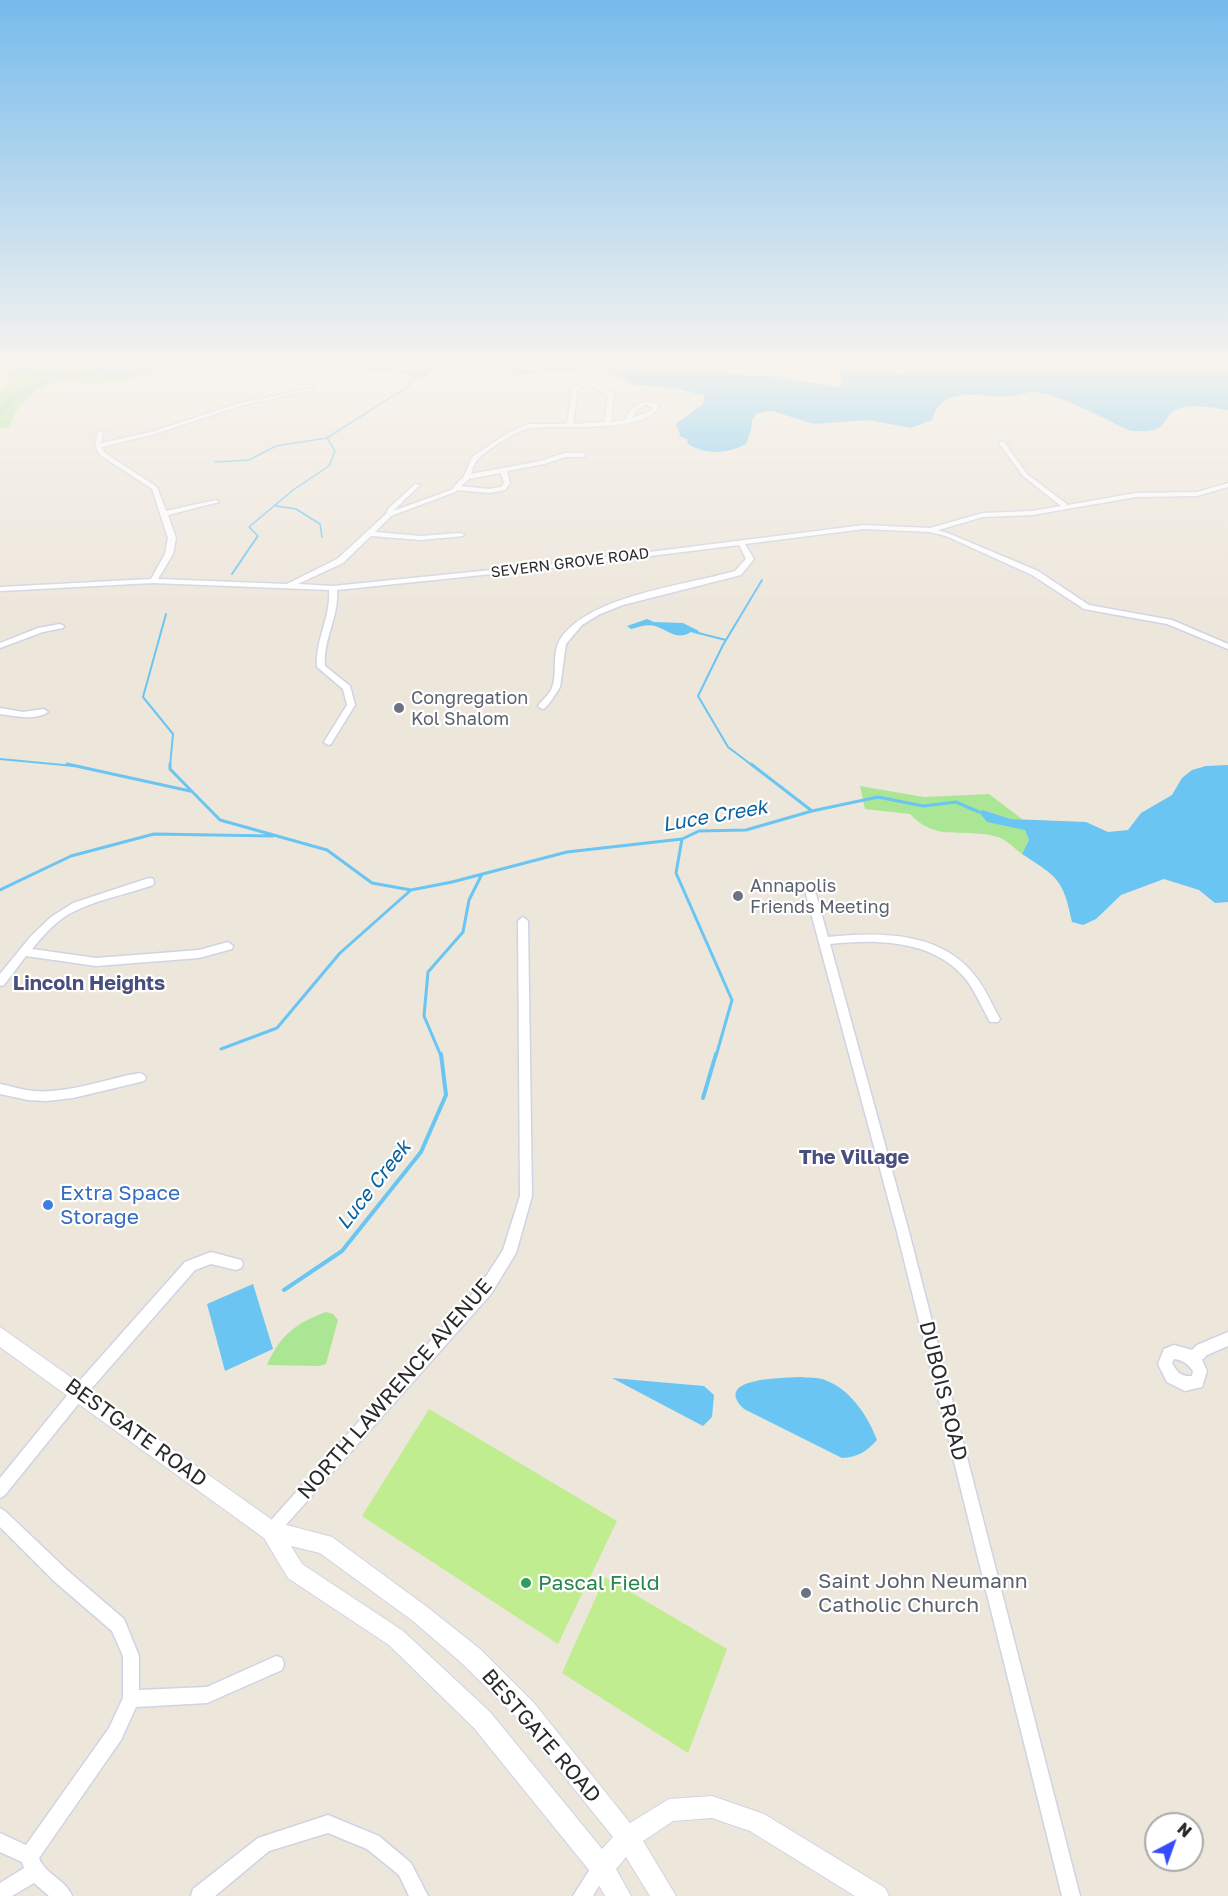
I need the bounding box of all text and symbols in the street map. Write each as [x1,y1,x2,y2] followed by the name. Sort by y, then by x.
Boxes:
[490,544,650,582] street label: SEVERN GROVE ROAD
[411,687,528,730] place label: Congregation Kol Shalom
[392,701,406,715] marker: Congregation Kol Shalom
[661,795,769,837] water label: Luce Creek
[750,875,890,918] place label: Annapolis Friends Meeting
[731,889,745,903] marker: Annapolis Friends Meeting
[13,972,165,996] district label: Lincoln Heights
[332,1136,416,1234] water label: Luce Creek
[799,1146,909,1170] district label: The Village
[60,1180,180,1230] place label: Extra Space Storage
[41,1198,55,1212] marker: Extra Space Storage
[292,1274,498,1504] street label: NORTH LAWRENCE AVENUE
[913,1319,973,1463] street label: DUBOIS ROAD
[60,1373,212,1493] street label: BESTGATE ROAD
[818,1568,1028,1618] place label: Saint John Neumann Catholic Church
[538,1570,660,1596] place label: Pascal Field
[519,1576,533,1590] marker: Pascal Field
[799,1586,813,1600] marker: Saint John Neumann Catholic Church
[476,1664,606,1808] street label: BESTGATE ROAD
[1144,1812,1204,1872] north arrow
[1173,1818,1196,1841] text: N

